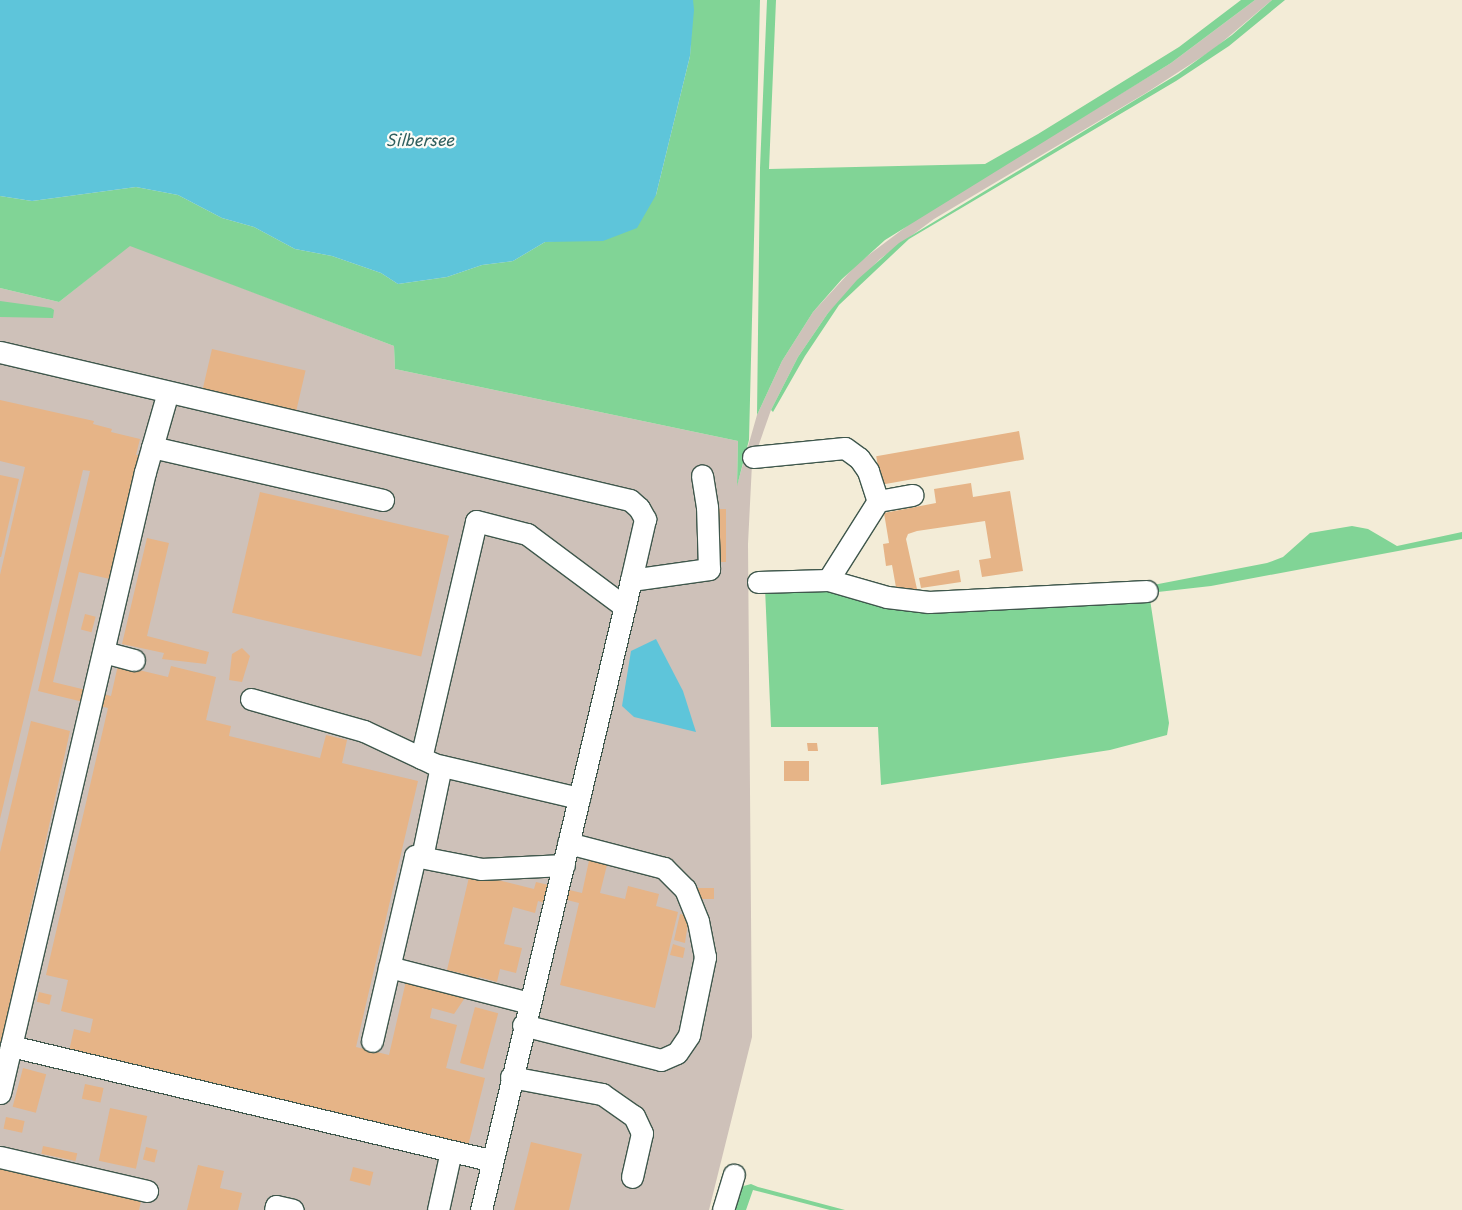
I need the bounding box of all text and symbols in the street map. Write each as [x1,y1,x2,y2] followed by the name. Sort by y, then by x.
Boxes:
[386,129,454,149] water label: Silbersee

